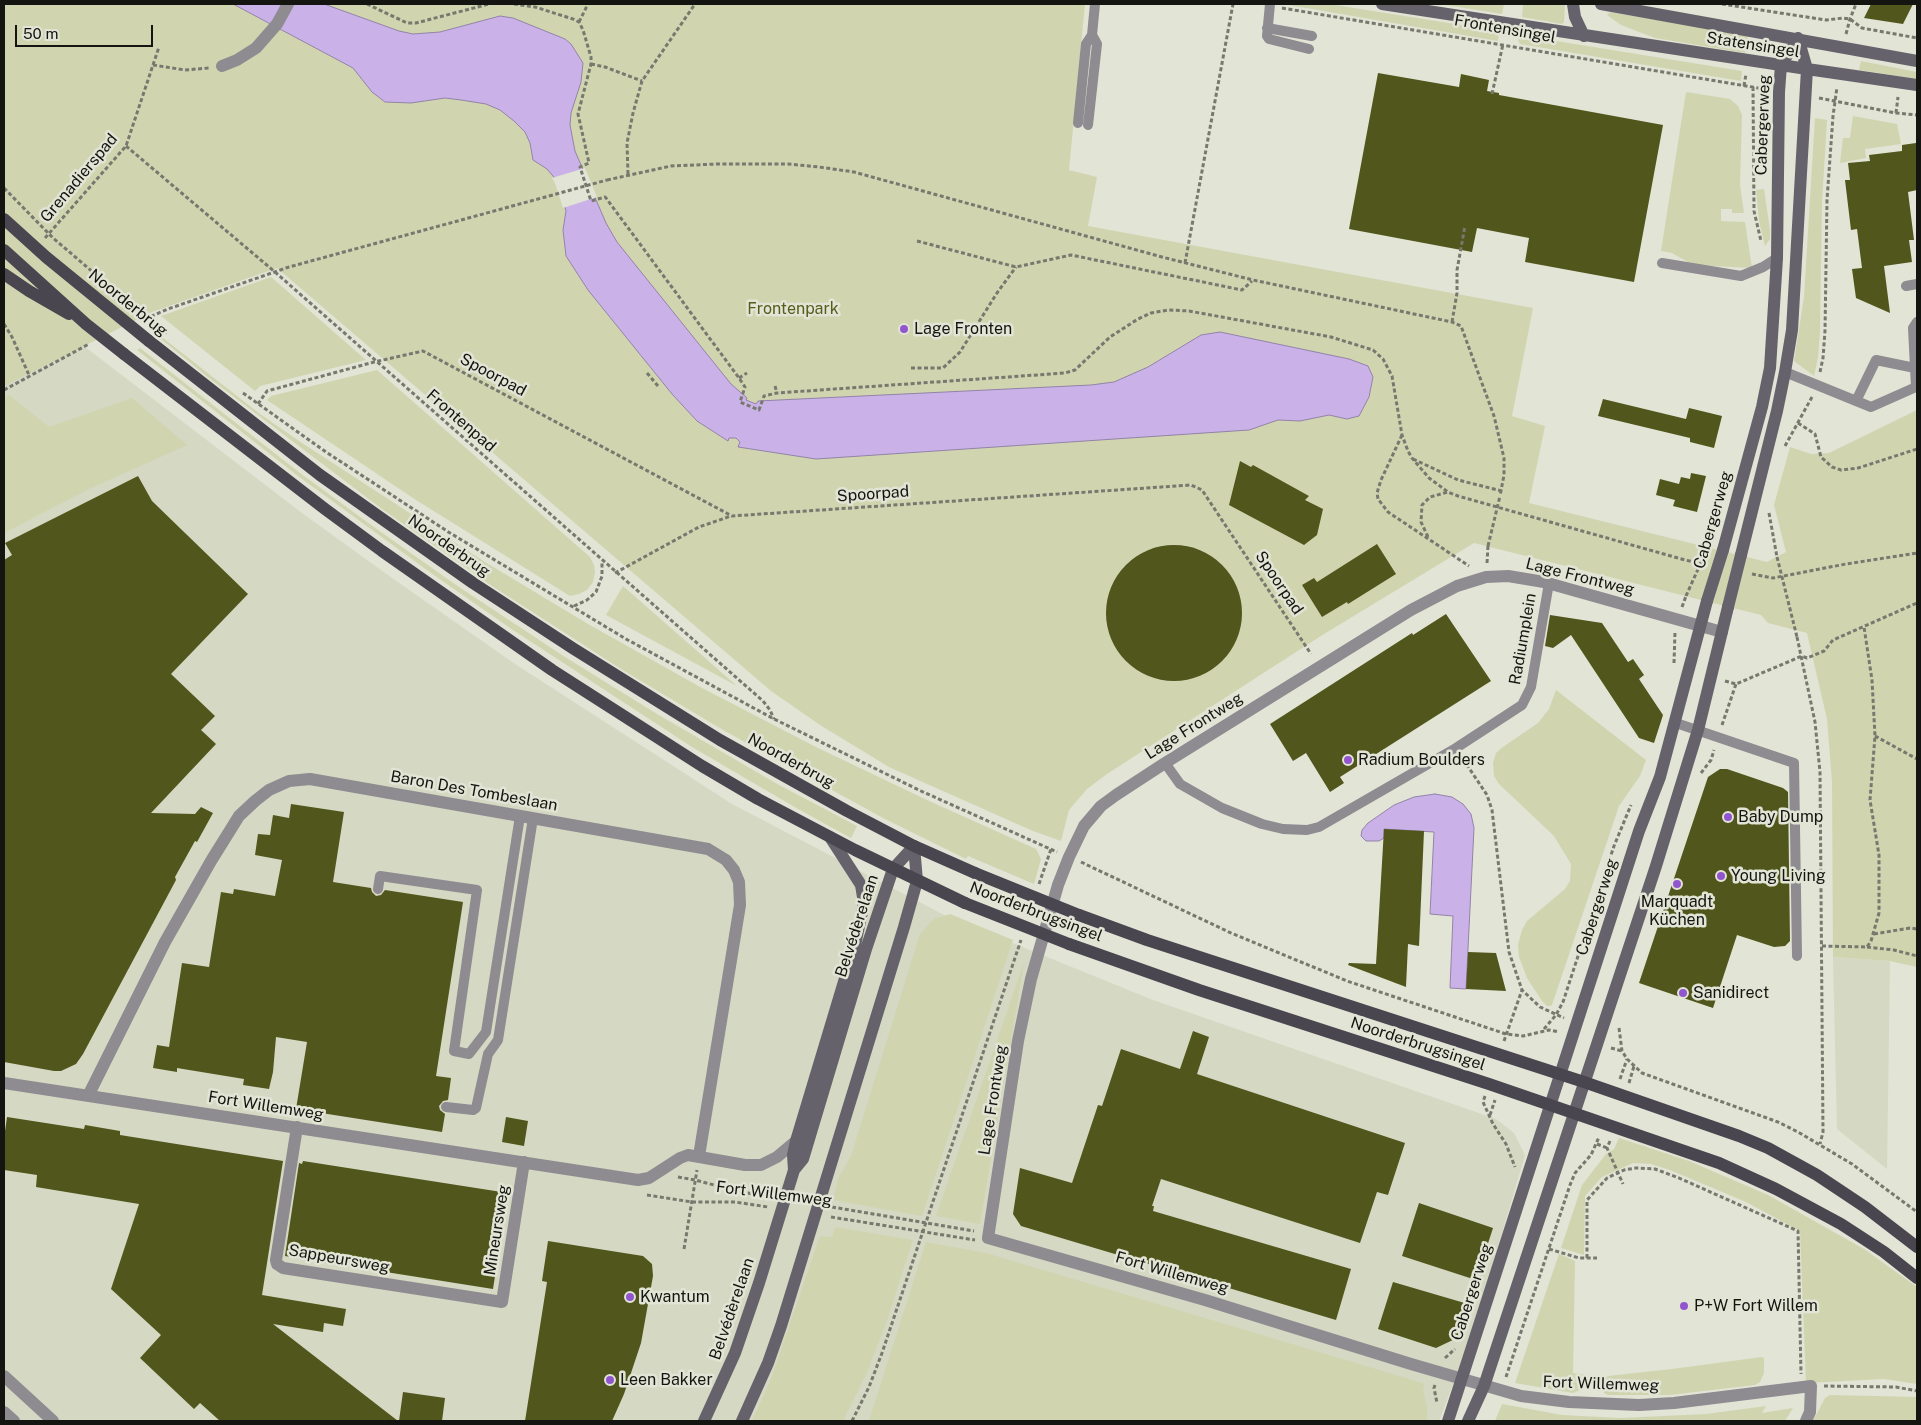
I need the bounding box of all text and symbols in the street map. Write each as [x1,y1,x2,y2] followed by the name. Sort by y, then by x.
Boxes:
[1453,11,1557,47] street label: Frontensingel
[18,15,155,47] scale bar
[23,25,58,42] text: 50 m
[1705,28,1801,62] street label: Statensingel
[1752,74,1774,176] street label: Cabergerweg
[36,130,122,226] street label: Grenadierspad
[85,265,171,341] street label: Noorderbrug
[747,299,839,319] park label: Frontenpark
[914,319,1012,339] place label: Lage Fronten
[898,323,910,335] marker: Lage Fronten
[457,350,529,400] street label: Spoorpad
[422,386,500,456] street label: Frontenpad
[1690,469,1736,571] street label: Cabergerweg
[836,482,910,506] street label: Spoorpad
[404,511,494,581] street label: Noorderbrug
[1251,548,1307,618] street label: Spoorpad
[1524,554,1636,600] street label: Lage Frontweg
[1505,592,1541,686] street label: Radiumplein
[1142,688,1246,764] street label: Lage Frontweg
[744,729,838,793] street label: Noorderbrug
[1358,750,1485,770] place label: Radium Boulders
[1342,754,1354,766] marker: Radium Boulders
[389,767,559,815] street label: Baron Des Tombeslaan
[1738,807,1823,827] place label: Baby Dump
[1722,811,1734,823] marker: Baby Dump
[1572,856,1622,958] street label: Cabergerweg
[1731,866,1826,886] place label: Young Living
[1715,870,1727,882] marker: Young Living
[831,872,883,980] street label: Belvédèrelaan
[967,878,1105,946] street label: Noorderbrugsingel
[1671,878,1683,890] marker: Marquadt Küchen
[1641,892,1713,930] place label: Marquadt Küchen
[1693,983,1769,1003] place label: Sanidirect
[1677,987,1689,999] marker: Sanidirect
[1348,1013,1488,1075] street label: Noorderbrugsingel
[975,1043,1011,1157] street label: Lage Frontweg
[207,1087,325,1125] street label: Fort Willemweg
[715,1177,833,1211] street label: Fort Willemweg
[480,1183,514,1277] street label: Mineursweg
[287,1241,391,1277] street label: Sappeursweg
[1447,1241,1497,1343] street label: Cabergerweg
[1113,1248,1231,1298] street label: Fort Willemweg
[706,1255,758,1363] street label: Belvédèrelaan
[640,1287,710,1307] place label: Kwantum
[624,1291,636,1303] marker: Kwantum
[1694,1296,1818,1316] place label: P+W Fort Willem
[1678,1300,1690,1312] marker: P+W Fort Willem
[620,1370,713,1390] place label: Leen Bakker
[1542,1372,1660,1396] street label: Fort Willemweg
[604,1374,616,1386] marker: Leen Bakker

